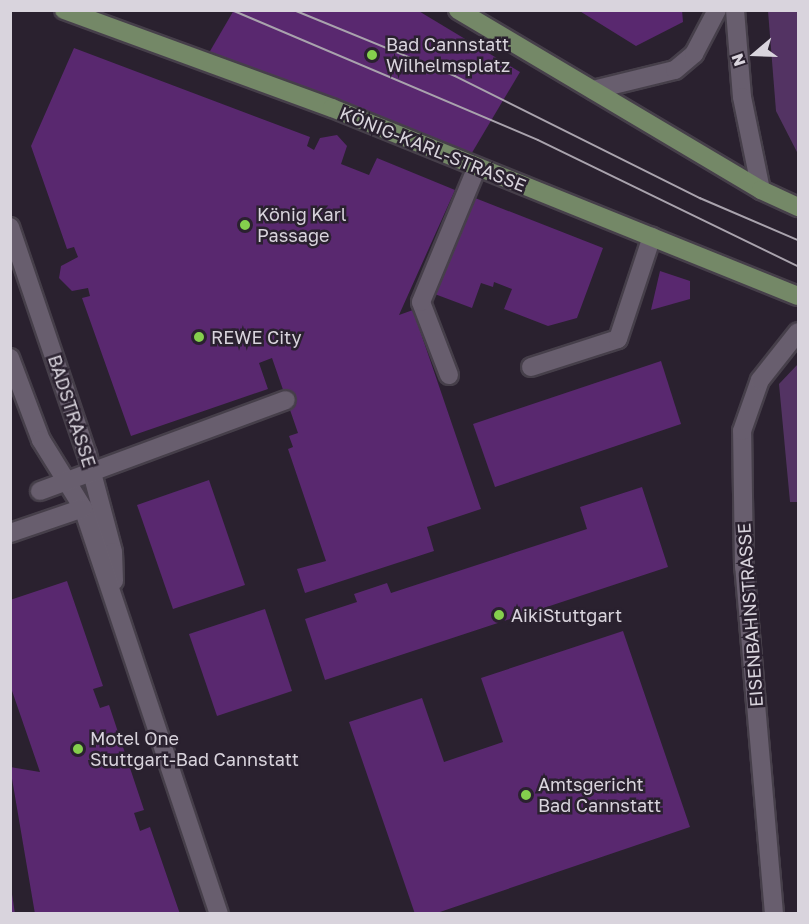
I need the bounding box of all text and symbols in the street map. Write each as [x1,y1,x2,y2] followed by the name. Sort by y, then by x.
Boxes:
[725,24,785,84] north arrow
[386,34,510,76] place label: Bad Cannstatt Wilhelmsplatz
[363,46,381,64] marker: Bad Cannstatt Wilhelmsplatz
[727,51,749,69] text: N
[337,102,529,196] street label: KÖNIG-KARL-STRASSE
[257,204,347,246] place label: König Karl Passage
[238,218,252,232] marker: König Karl Passage
[211,326,302,348] place label: REWE City
[192,330,206,344] marker: REWE City
[44,352,100,470] street label: BADSTRASSE
[733,522,767,708] street label: EISENBAHNSTRASSE
[511,604,622,626] place label: AikiStuttgart
[492,608,506,622] marker: AikiStuttgart
[90,728,299,771] place label: Motel One Stuttgart-Bad Cannstatt
[71,742,85,756] marker: Motel One Stuttgart-Bad Cannstatt
[538,774,661,816] place label: Amtsgericht Bad Cannstatt
[519,788,533,802] marker: Amtsgericht Bad Cannstatt

